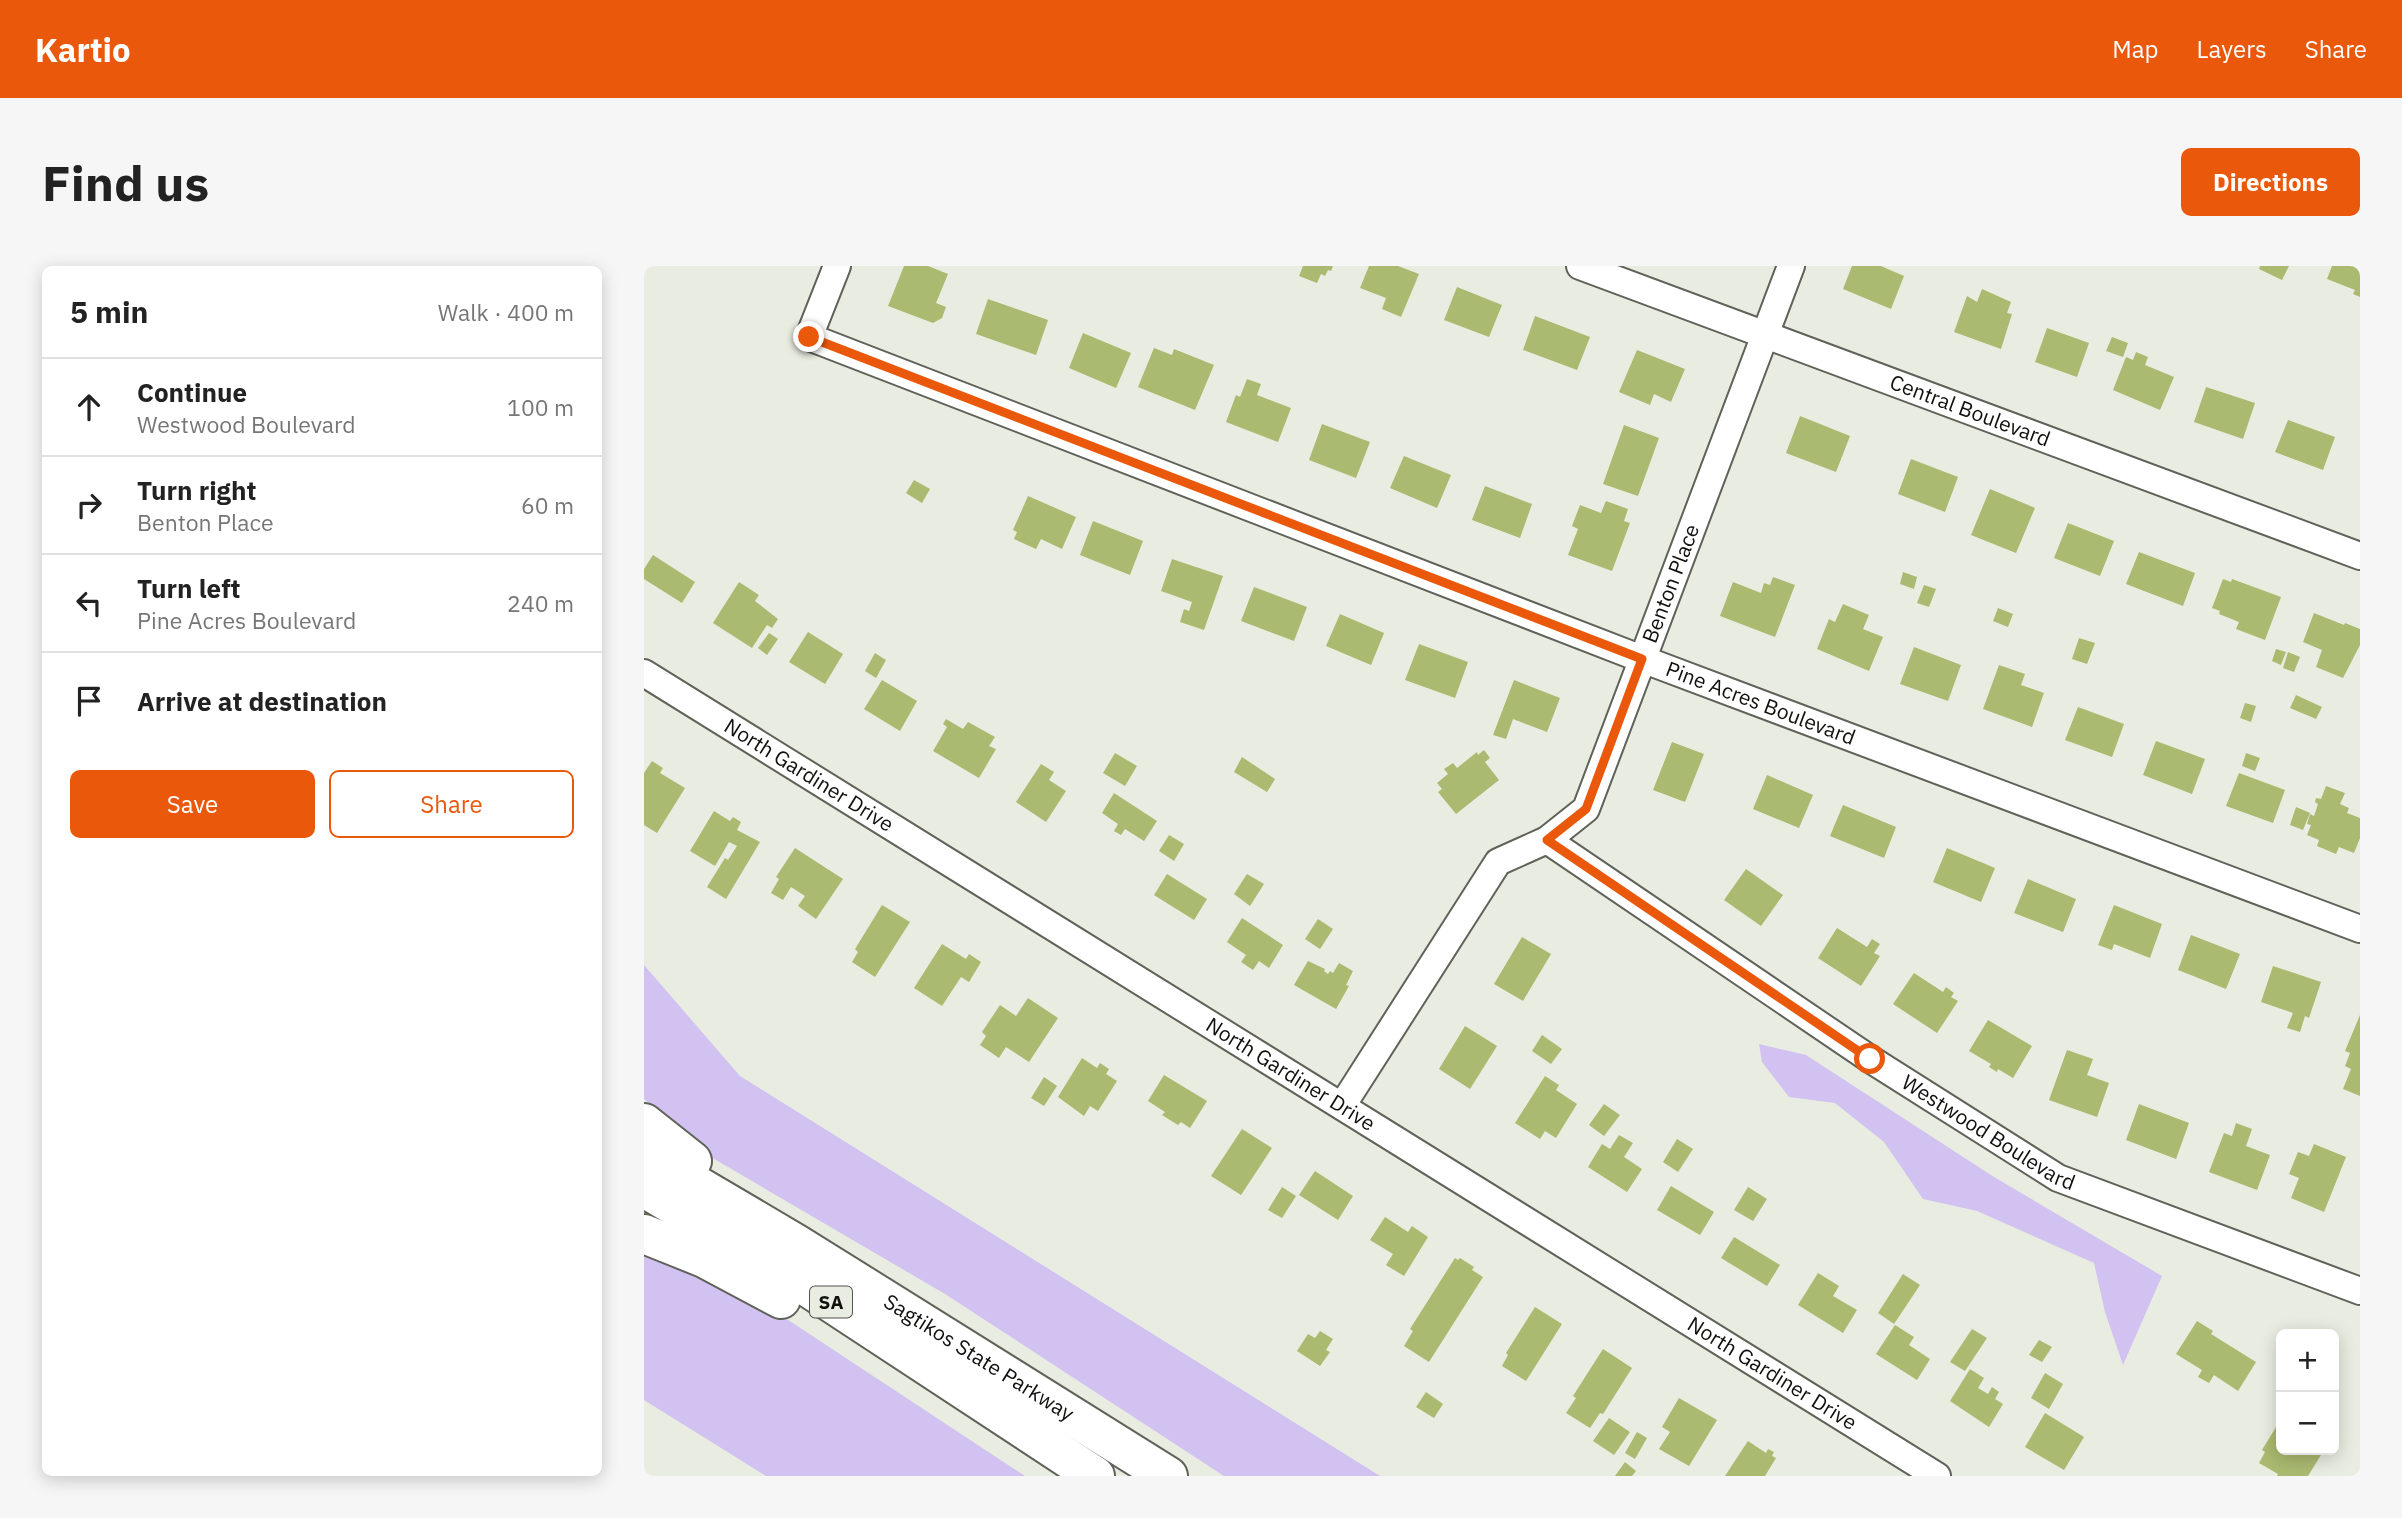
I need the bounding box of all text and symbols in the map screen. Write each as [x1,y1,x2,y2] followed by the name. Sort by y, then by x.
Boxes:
[35,28,131,71] text: Kartio
[2112,33,2159,65] text: Map
[2197,33,2267,65] text: Layers
[2305,33,2367,65] text: Share
[2181,148,2360,216] button: Directions
[42,151,209,214] text: Find us
[70,292,148,331] text: 5 min
[438,297,574,327] text: Walk · 400 m
[793,321,824,352] route end
[1886,367,2054,453] street label: Central Boulevard
[137,375,247,409] text: Continue
[70,388,108,426] icon: ahead
[507,392,574,422] text: 100 m
[137,409,356,439] text: Westwood Boulevard
[137,473,256,507] text: Turn right
[70,486,108,524] icon: right
[521,490,574,520] text: 60 m
[137,507,274,537] text: Benton Place
[1635,520,1705,647] street label: Benton Place
[137,571,240,605] text: Turn left
[70,584,108,622] icon: left
[507,588,574,618] text: 240 m
[137,605,356,635] text: Pine Acres Boulevard
[1662,654,1860,751] street label: Pine Acres Boulevard
[70,682,108,720] icon: arrive
[137,684,387,718] text: Arrive at destination
[719,711,899,838] street label: North Gardiner Drive
[70,770,315,838] button: Save
[329,770,574,838] button: Share
[1201,1010,1381,1137] street label: North Gardiner Drive
[1854,1043,1885,1074] route start
[1897,1068,2079,1196] street label: Westwood Boulevard
[810,1286,852,1318] road number: SA
[879,1287,1080,1427] street label: Sagtikos State Parkway
[1683,1310,1863,1436] street label: North Gardiner Drive
[2276,1329,2339,1455] map controls
[2276,1329,2339,1392] button: +
[2276,1392,2339,1455] button: −

